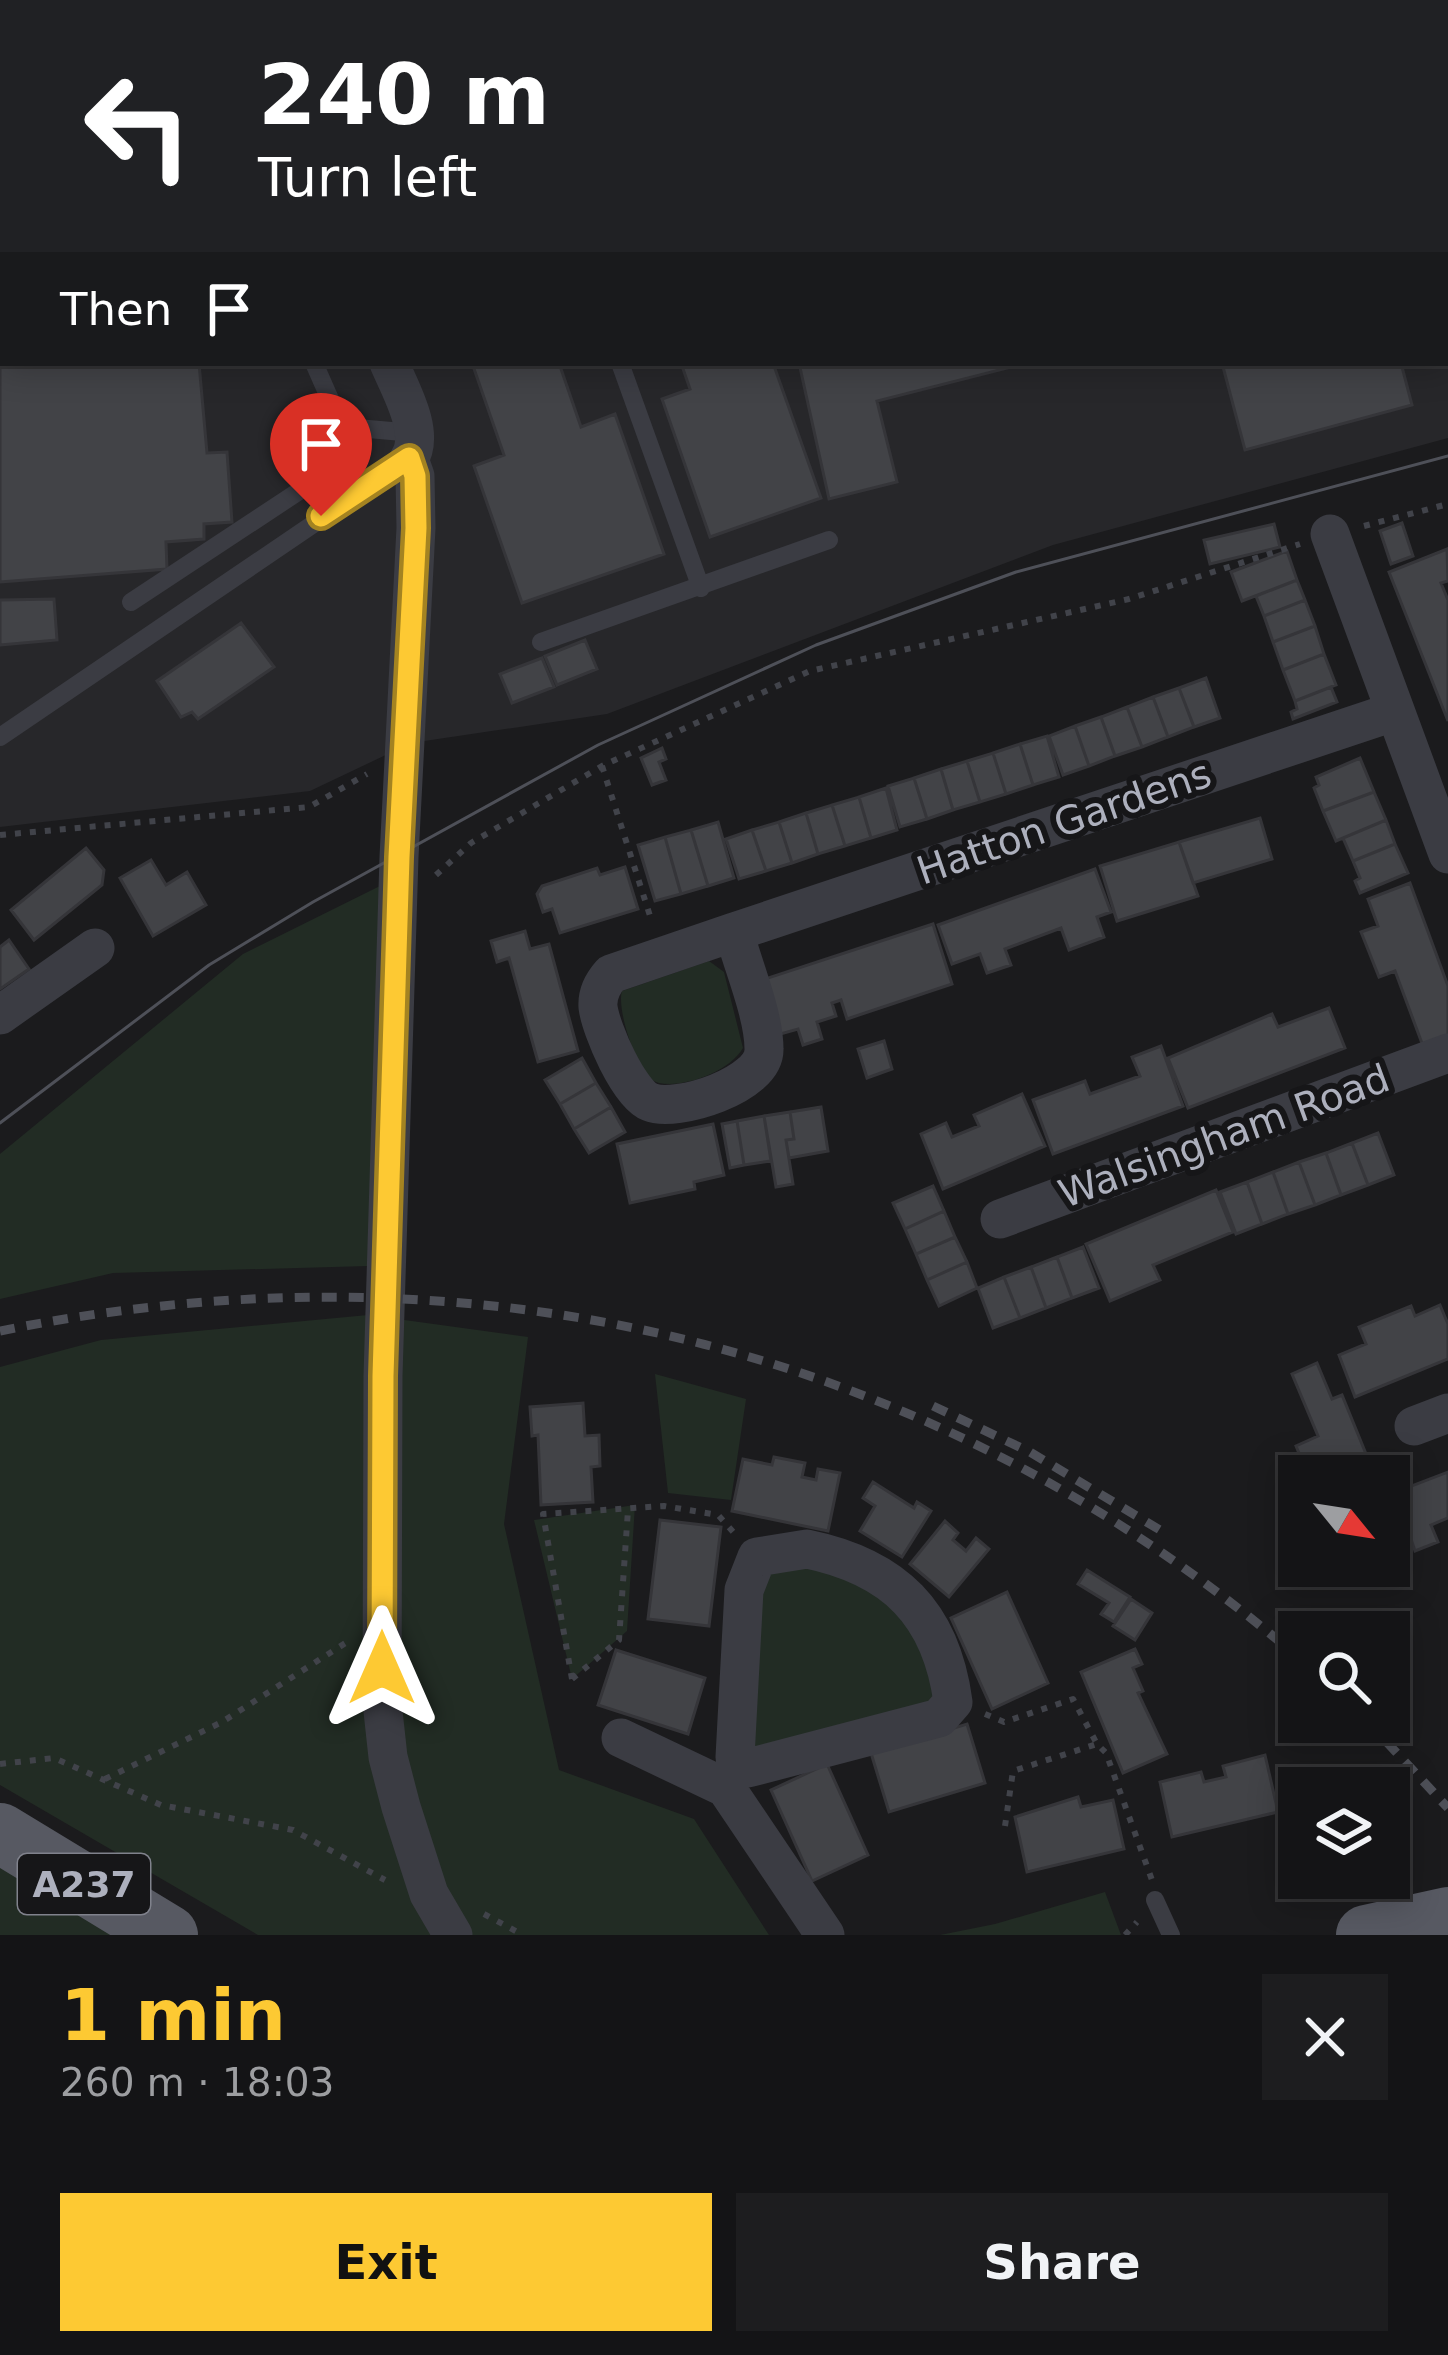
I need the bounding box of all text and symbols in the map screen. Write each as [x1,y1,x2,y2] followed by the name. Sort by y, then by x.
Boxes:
[258,46,550,144] text: 240 m
[60,48,216,204] icon: left
[258,146,477,209] text: Turn left
[196,276,262,342] icon: arrive
[60,283,172,336] text: Then
[270,393,372,516] pin
[288,411,354,477] icon: arrive
[911,751,1217,893] street label: Hatton Gardens
[1053,1055,1395,1217] street label: Walsingham Road
[1278,1455,1410,1587] north arrow
[1278,1455,1410,1899] map controls
[319,1605,445,1731] position arrow
[1278,1611,1410,1743] button: search
[1278,1767,1410,1899] button: layers
[18,1854,150,1914] road number: A237
[60,1973,286,2057] text: 1 min
[1262,1974,1388,2100] button: close
[60,2060,334,2105] text: 260 m · 18:03
[60,2193,712,2331] button: Exit
[736,2193,1388,2331] button: Share

